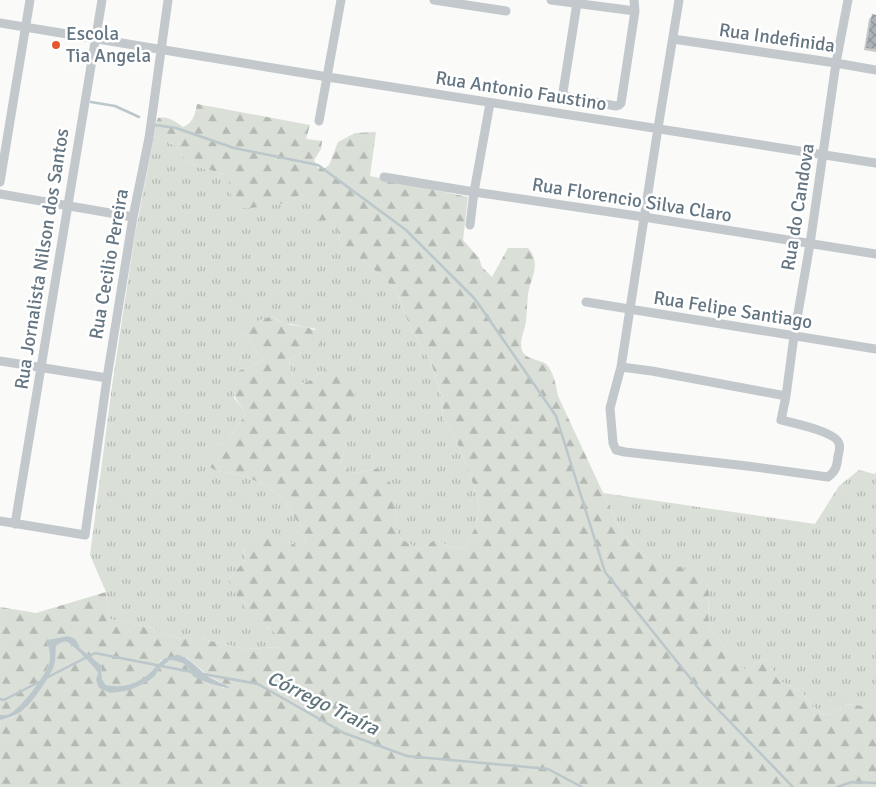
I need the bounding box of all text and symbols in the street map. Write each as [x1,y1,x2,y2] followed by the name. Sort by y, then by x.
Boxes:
[717,18,837,58] street label: Rua Indefinida
[66,22,151,68] place label: Escola Tia Angela
[50,39,62,51] marker: Escola Tia Angela
[434,66,608,116] street label: Rua Antonio Faustino
[9,127,75,391] street label: Rua Jornalista Nilson dos Santos
[776,142,820,272] street label: Rua do Candova
[530,172,734,228] street label: Rua Florencio Silva Claro
[84,187,134,341] street label: Rua Cecilio Pereira
[652,286,814,334] street label: Rua Felipe Santiago
[263,665,384,741] water label: Córrego Traíra

